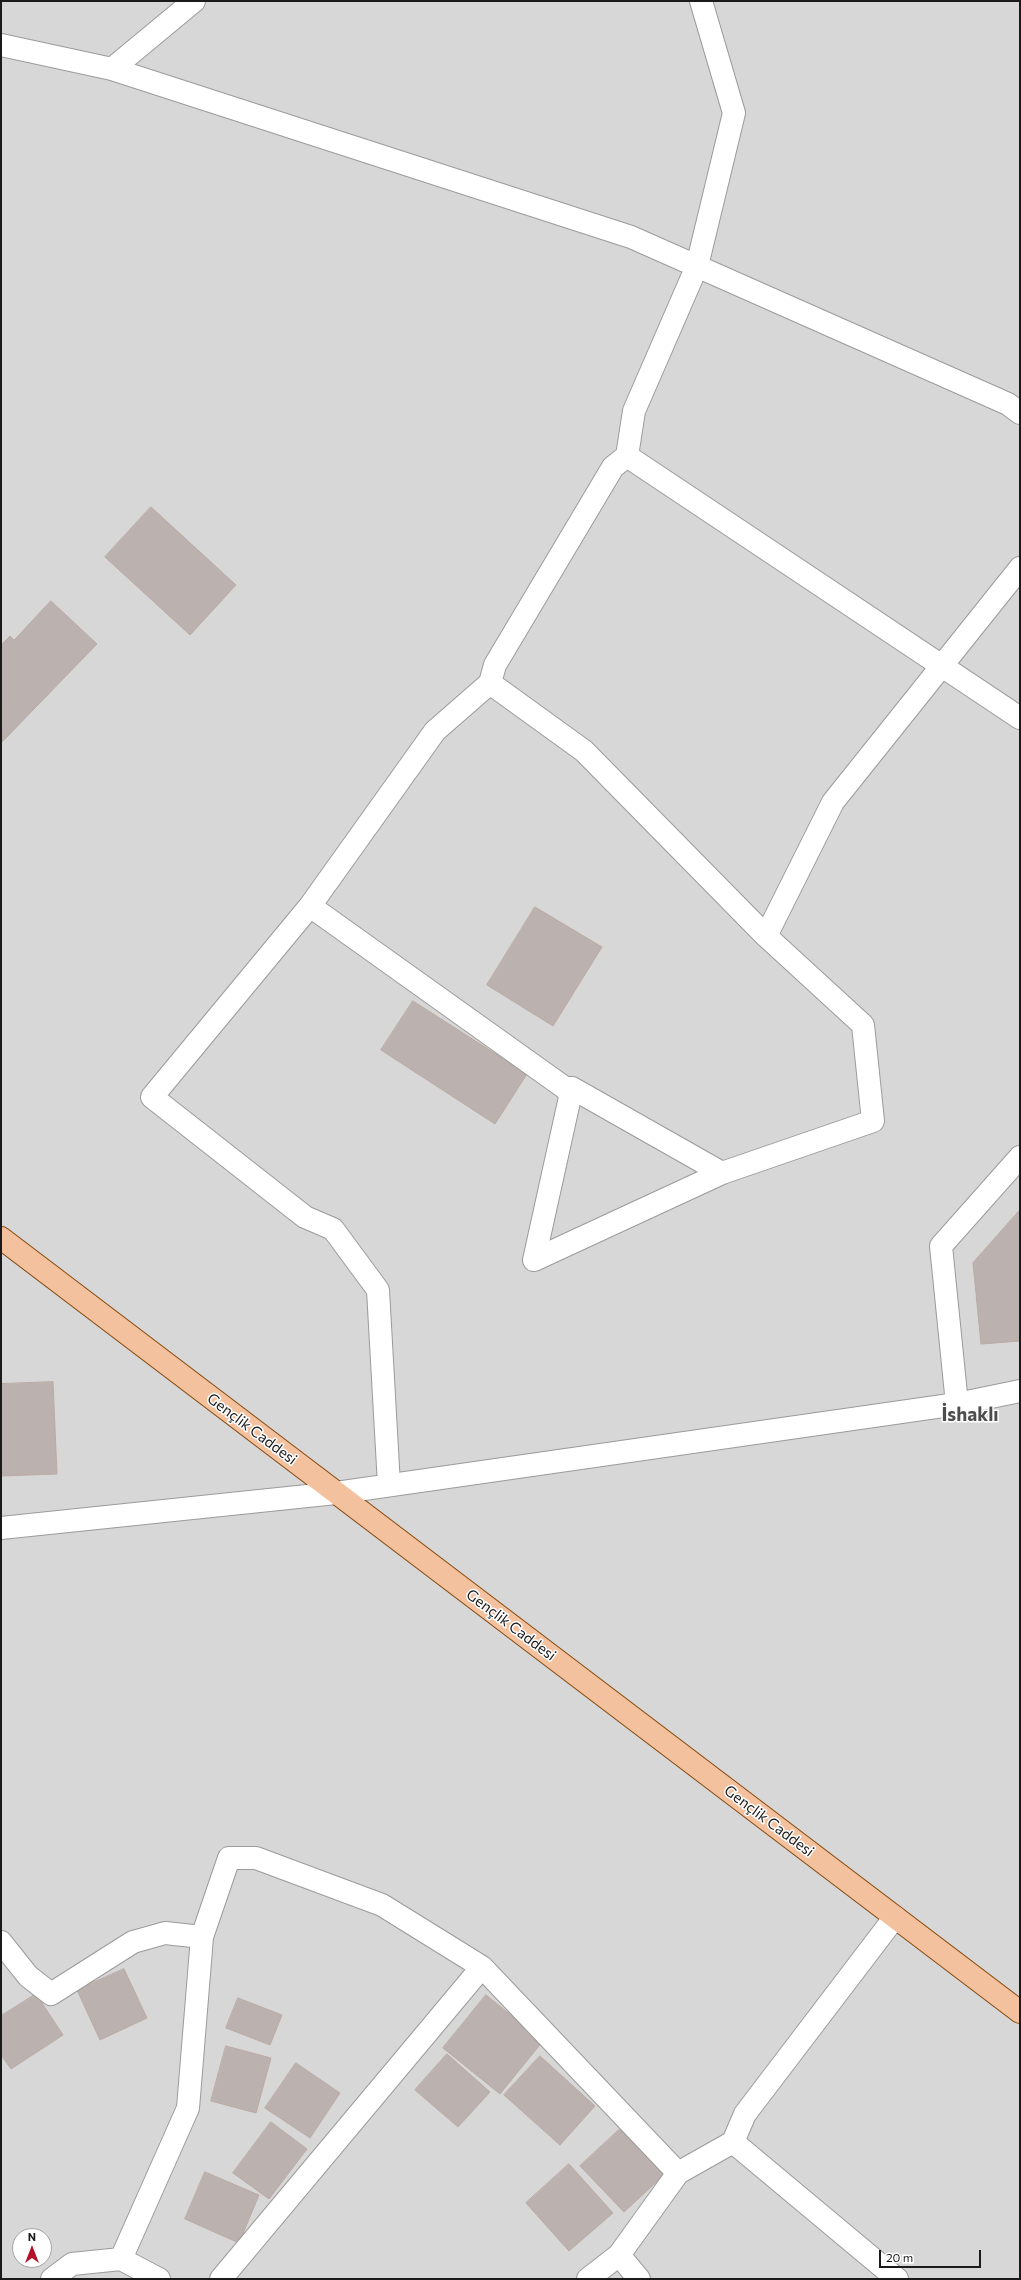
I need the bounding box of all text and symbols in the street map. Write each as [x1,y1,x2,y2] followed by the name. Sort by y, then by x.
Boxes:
[204,1389,300,1469] street label: Gençlik Caddesi
[941,1404,999,1426] district label: İshaklı
[463,1585,559,1665] street label: Gençlik Caddesi
[721,1781,817,1861] street label: Gençlik Caddesi
[12,2228,52,2268] north arrow
[28,2230,36,2243] text: N
[881,2242,983,2268] scale bar
[886,2250,913,2264] text: 20 m

